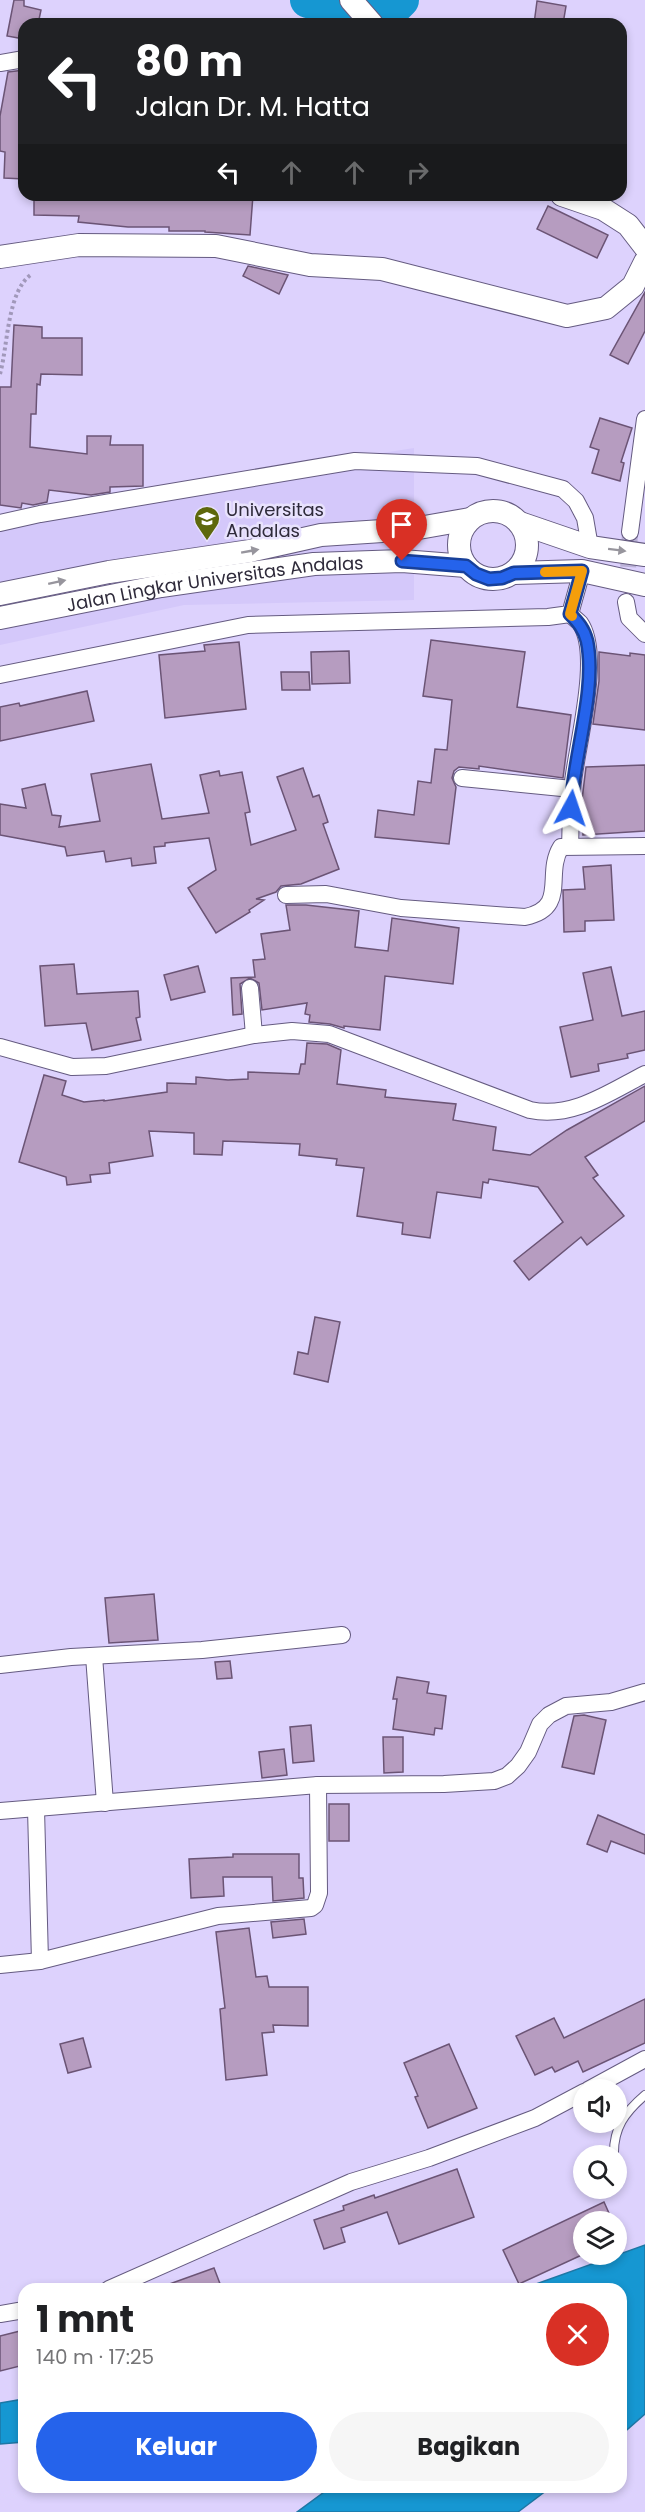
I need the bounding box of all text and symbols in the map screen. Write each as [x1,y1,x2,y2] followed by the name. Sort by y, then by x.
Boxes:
[135,32,243,91] text: 80 m
[36,42,114,120] icon: left
[135,88,370,125] text: Jalan Dr. M. Hatta
[212,156,245,189] icon: left
[275,156,308,189] icon: ahead
[338,156,371,189] icon: ahead
[401,156,434,189] icon: right
[226,497,324,543] place label: Universitas Andalas
[376,499,427,561] pin
[192,504,222,542] school or university icon: Universitas Andalas
[385,508,418,541] icon: arrive
[607,545,626,555] one-way arrow
[240,546,259,555] one-way arrow
[64,550,364,617] street label: Jalan Lingkar Universitas Andalas
[48,577,67,587] one-way arrow
[539,776,603,840] position arrow
[573,2079,627,2265] map controls
[573,2079,627,2133] button: sound
[573,2145,627,2199] button: search
[573,2211,627,2265] button: layers
[36,2294,134,2345] text: 1 mnt
[546,2303,609,2366] button: close
[36,2343,154,2371] text: 140 m · 17:25
[36,2412,317,2481] button: Keluar
[329,2412,609,2481] button: Bagikan

